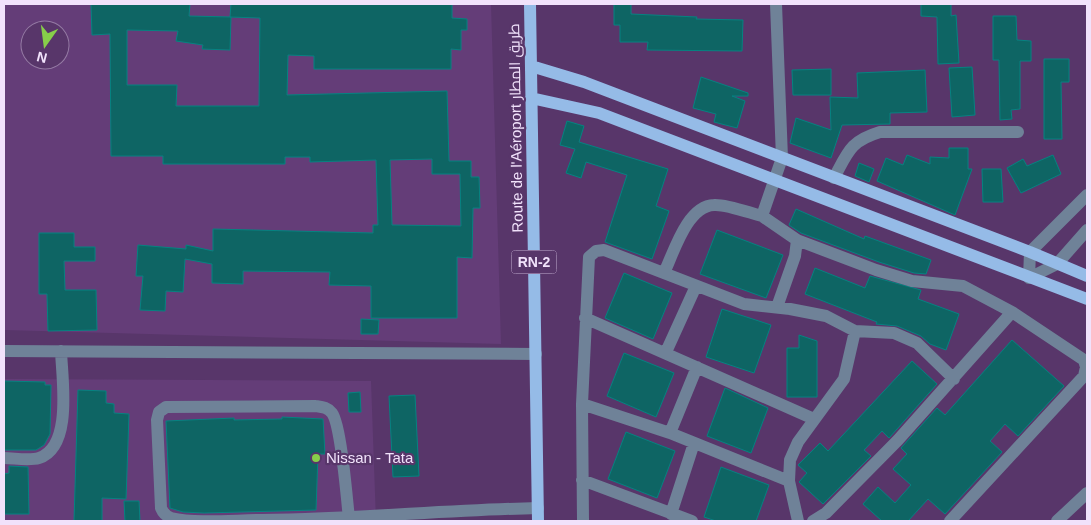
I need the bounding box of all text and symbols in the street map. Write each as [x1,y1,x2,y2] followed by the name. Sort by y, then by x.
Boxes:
[20,20,70,70] north arrow
[505,23,528,233] street label: Route de l'Aéroport طريق المطار
[35,49,49,67] text: N
[512,250,556,274] road number: RN-2
[326,449,414,466] place label: Nissan - Tata
[310,452,322,464] marker: Nissan - Tata

